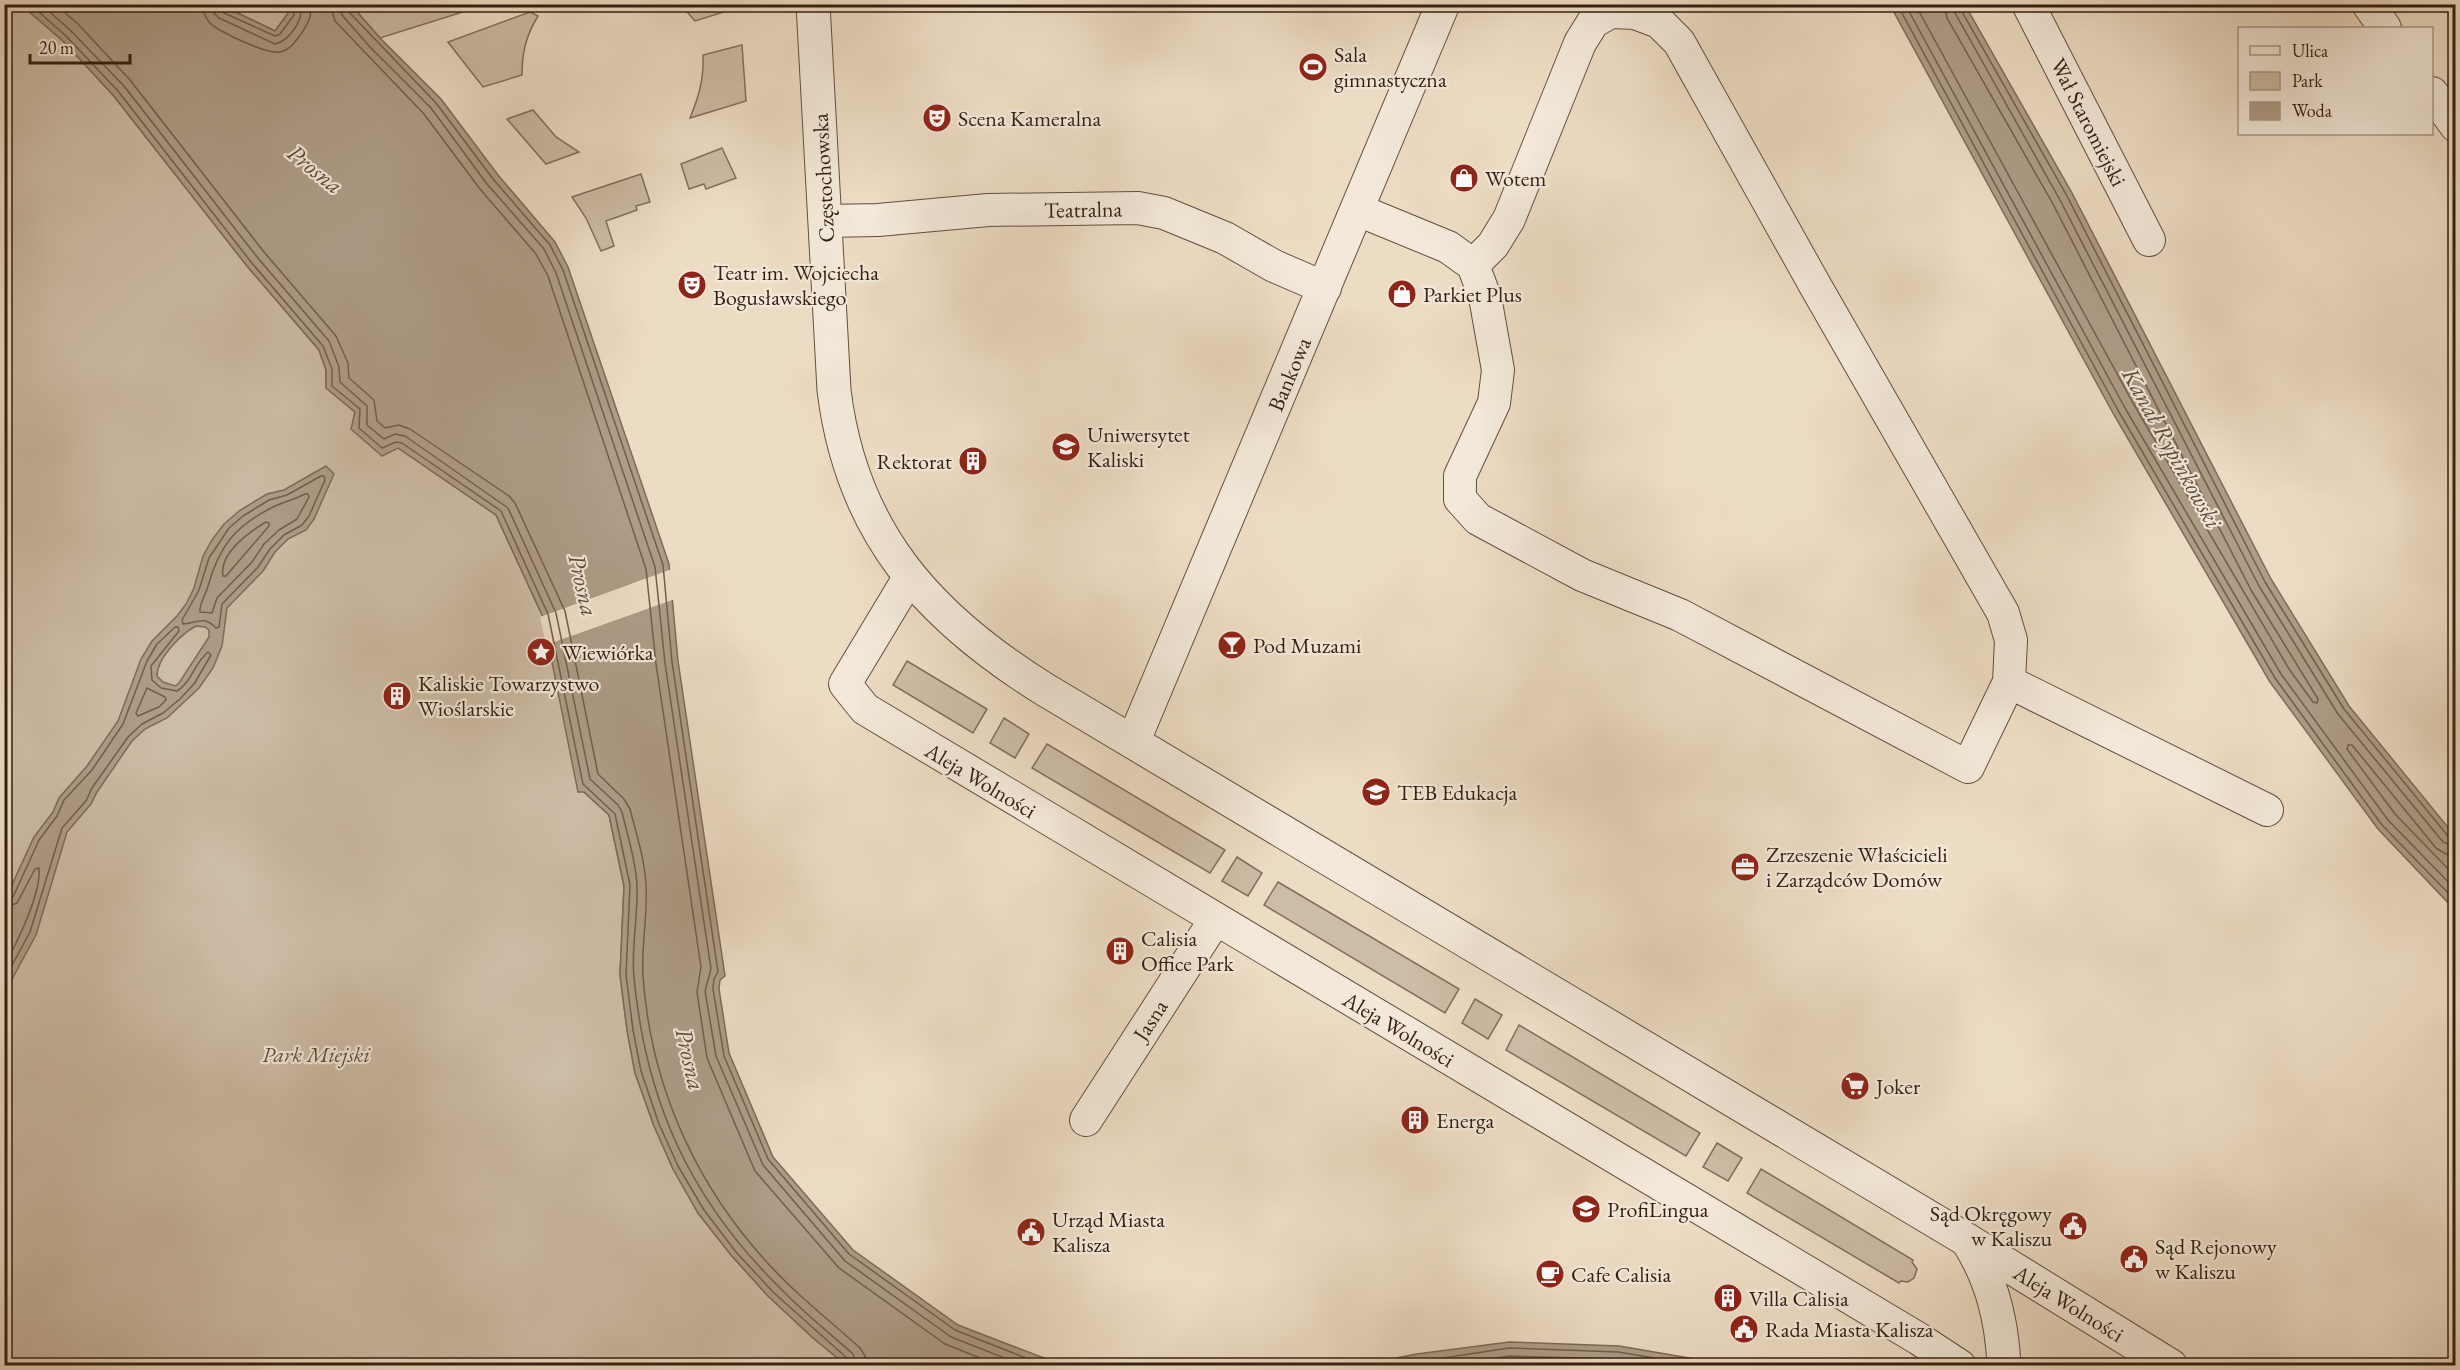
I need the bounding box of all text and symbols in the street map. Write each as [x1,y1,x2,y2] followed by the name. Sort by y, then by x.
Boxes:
[30,27,130,65] scale bar
[2238,27,2433,135] legend
[39,36,74,59] text: 20 m
[2292,39,2329,62] text: Ulica
[1334,40,1447,94] place label: Sala gimnastyczna
[1297,51,1329,83] sports icon: Sala gimnastyczna
[2044,53,2133,191] street label: Wał Staromiejski
[2292,69,2323,92] text: Park
[2292,99,2333,122] text: Woda
[921,102,953,134] theatre icon: Scena Kameralna
[958,104,1102,133] place label: Scena Kameralna
[806,112,841,243] street label: Częstochowska
[281,137,349,200] water label: Prosna
[1448,162,1480,194] shop icon: Wotem
[1485,164,1546,193] place label: Wotem
[1044,194,1123,225] street label: Teatralna
[713,258,879,312] place label: Teatr im. Wojciecha Bogusławskiego
[676,269,708,301] theatre icon: Teatr im. Wojciecha Bogusławskiego
[1386,278,1418,310] shop icon: Parkiet Plus
[1423,280,1522,309] place label: Parkiet Plus
[1261,333,1318,416] street label: Bankowa
[2115,361,2230,534] water label: Kanał Rypinkowski
[1087,420,1190,474] place label: Uniwersytet Kaliski
[1050,431,1082,463] school or university icon: Uniwersytet Kaliski
[957,445,989,477] building icon: Rektorat
[877,447,952,476] place label: Rektorat
[561,551,606,619] water label: Prosna
[1216,629,1248,661] bar icon: Pod Muzami
[1253,631,1361,660] place label: Pod Muzami
[525,636,557,668] place icon: Wiewiórka
[562,638,654,667] place label: Wiewiórka
[418,669,600,723] place label: Kaliskie Towarzystwo Wioślarskie
[381,680,413,712] building icon: Kaliskie Towarzystwo Wioślarskie
[919,735,1042,825] street label: Aleja Wolności
[1360,776,1392,808] school or university icon: TEB Edukacja
[1397,778,1518,807] place label: TEB Edukacja
[1766,840,1948,894] place label: Zrzeszenie Właścicieli i Zarządców Domów
[1729,851,1761,883] office icon: Zrzeszenie Właścicieli i Zarządców Domów
[1141,924,1235,978] place label: Calisia Office Park
[1104,935,1136,967] building icon: Calisia Office Park
[1337,984,1460,1074] street label: Aleja Wolności
[1125,994,1175,1048] street label: Jasna
[668,1025,713,1093] water label: Prosna
[262,1040,371,1069] park label: Park Miejski
[1839,1070,1871,1102] supermarket icon: Joker
[1874,1072,1921,1101] place label: Joker
[1399,1104,1431,1136] building icon: Energa
[1436,1106,1495,1135] place label: Energa
[1570,1193,1602,1225] school or university icon: ProfiLingua
[1607,1195,1709,1224] place label: ProfiLingua
[1930,1199,2052,1253] place label: Sąd Okręgowy w Kaliszu
[1052,1205,1165,1259] place label: Urząd Miasta Kalisza
[2057,1210,2089,1242] public building icon: Sąd Okręgowy w Kaliszu
[1015,1216,1047,1248] public building icon: Urząd Miasta Kalisza
[2155,1232,2277,1286] place label: Sąd Rejonowy w Kaliszu
[2118,1243,2150,1275] public building icon: Sąd Rejonowy w Kaliszu
[2007,1257,2129,1349] street label: Aleja Wolności
[1534,1258,1566,1290] cafe icon: Cafe Calisia
[1571,1260,1671,1289] place label: Cafe Calisia
[1712,1282,1744,1314] building icon: Villa Calisia
[1749,1284,1849,1313] place label: Villa Calisia
[1728,1313,1760,1345] public building icon: Rada Miasta Kalisza
[1765,1315,1934,1344] place label: Rada Miasta Kalisza

